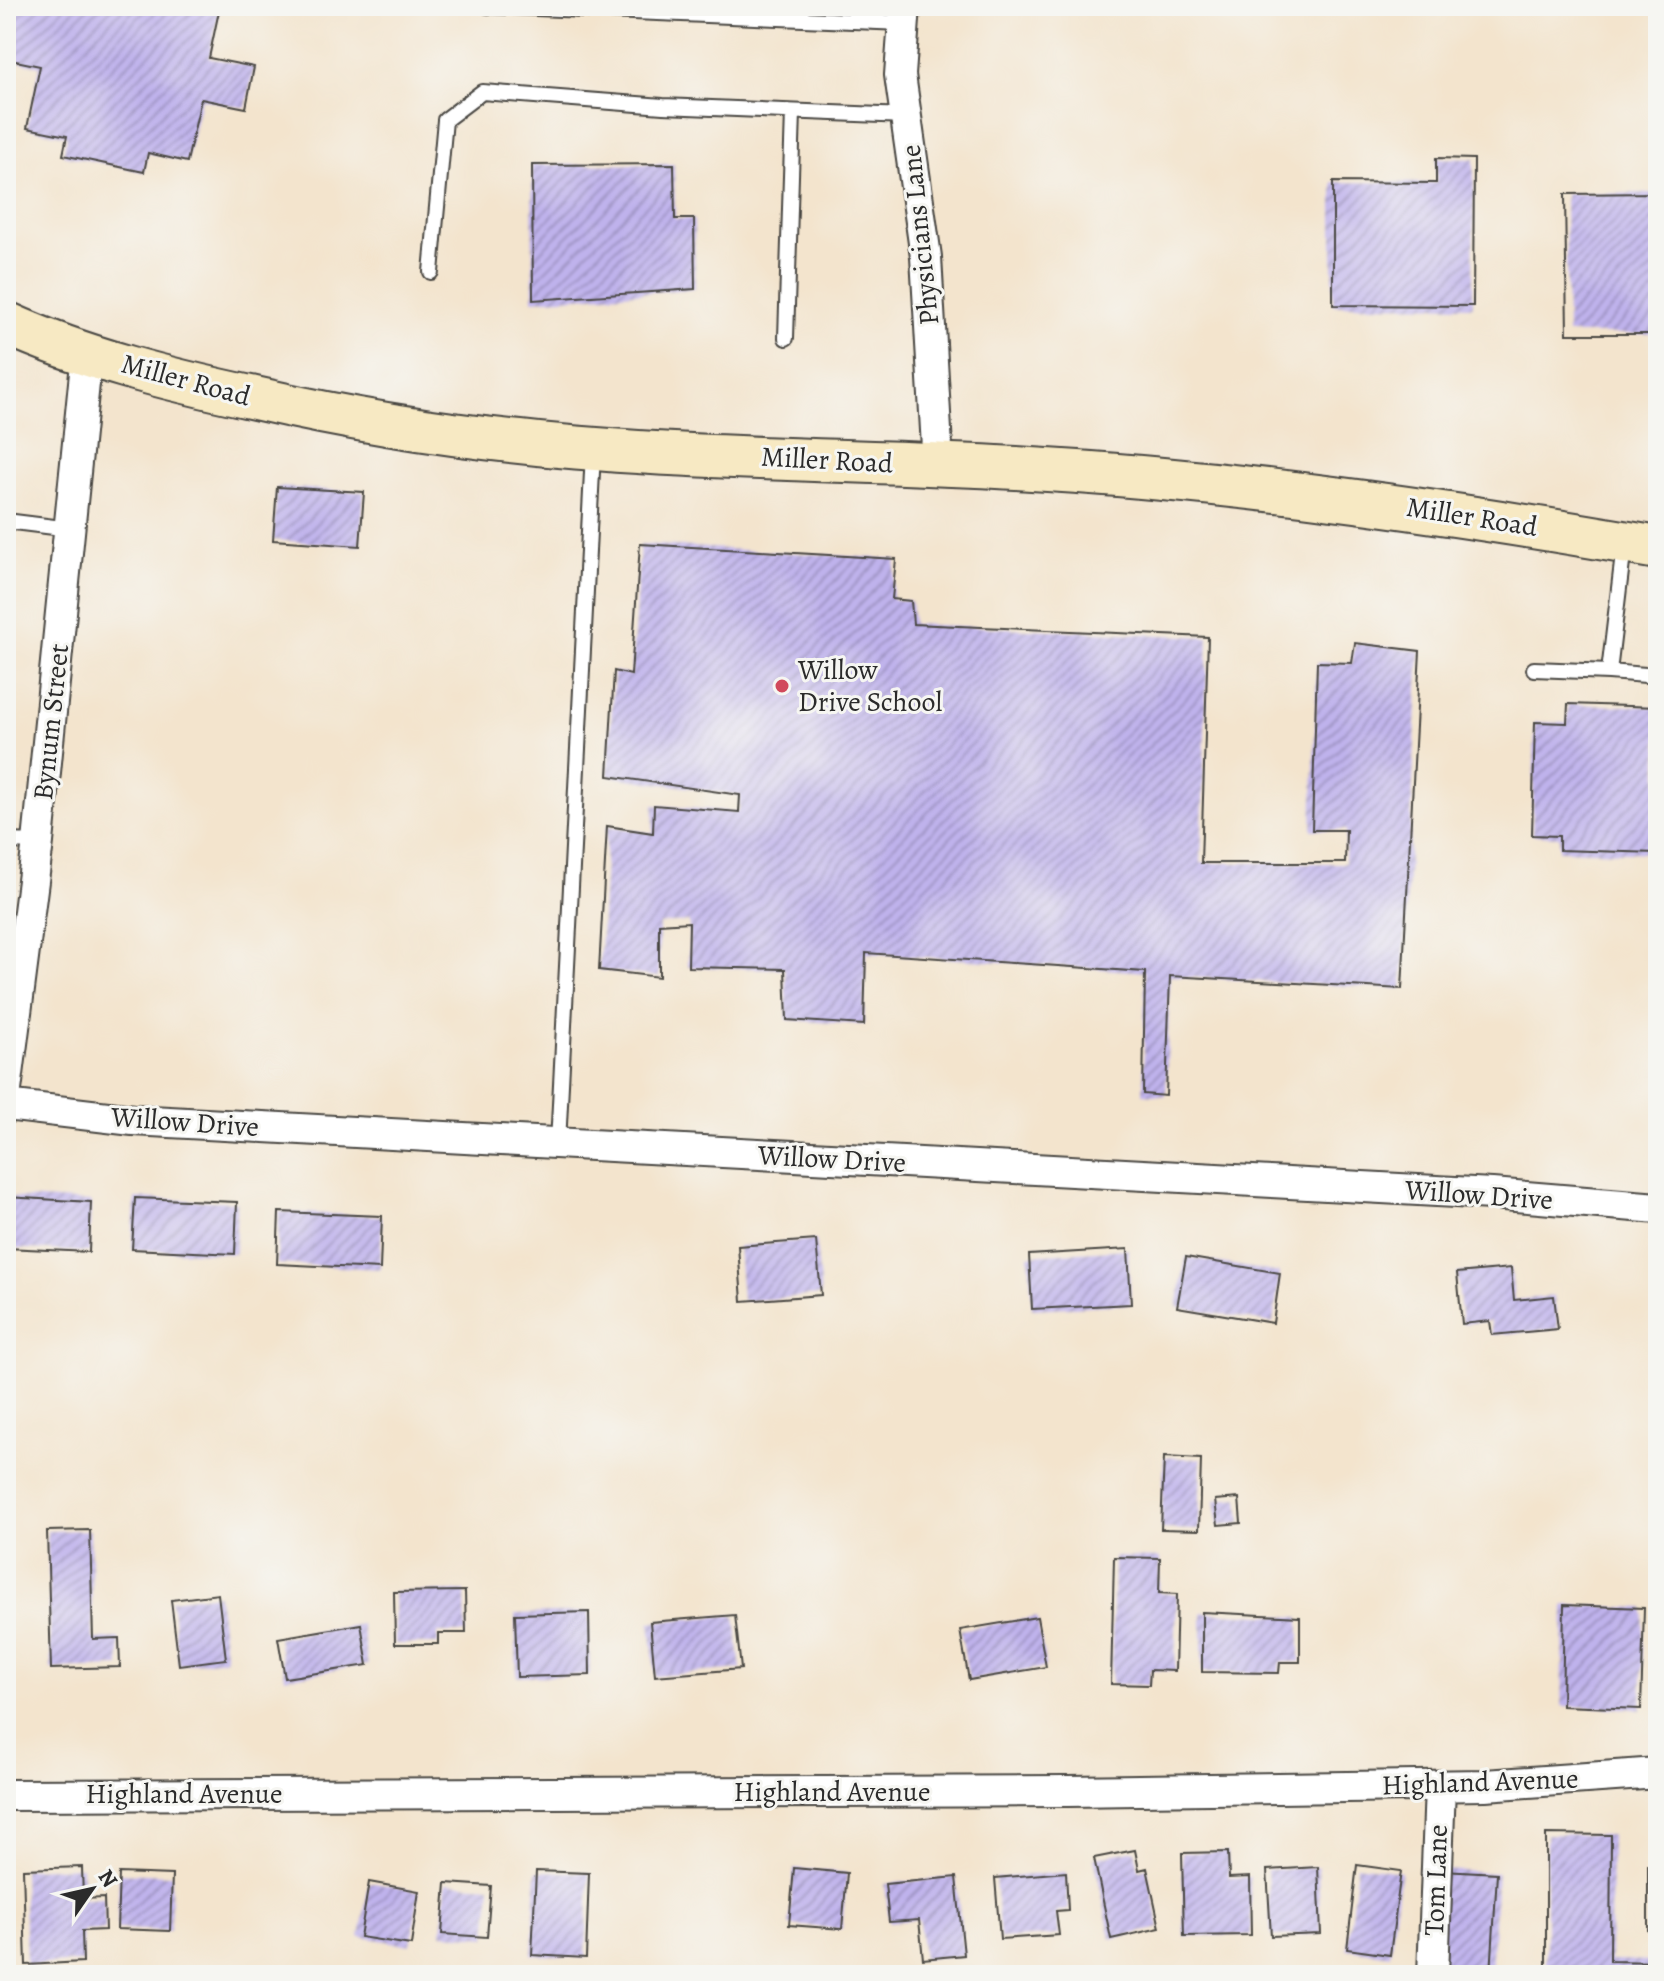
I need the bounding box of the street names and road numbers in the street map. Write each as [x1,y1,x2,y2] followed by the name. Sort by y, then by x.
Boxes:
[892,143,948,327] street label: Physicians Lane
[117,345,256,416] street label: Miller Road
[760,438,895,482] street label: Miller Road
[1404,488,1541,546] street label: Miller Road
[24,642,78,802] street label: Bynum Street
[109,1098,260,1146] street label: Willow Drive
[756,1136,907,1182] street label: Willow Drive
[1403,1171,1554,1219] street label: Willow Drive
[1381,1760,1579,1804] street label: Highland Avenue
[734,1773,930,1811] street label: Highland Avenue
[86,1775,282,1813] street label: Highland Avenue
[1415,1824,1457,1936] street label: Tom Lane

